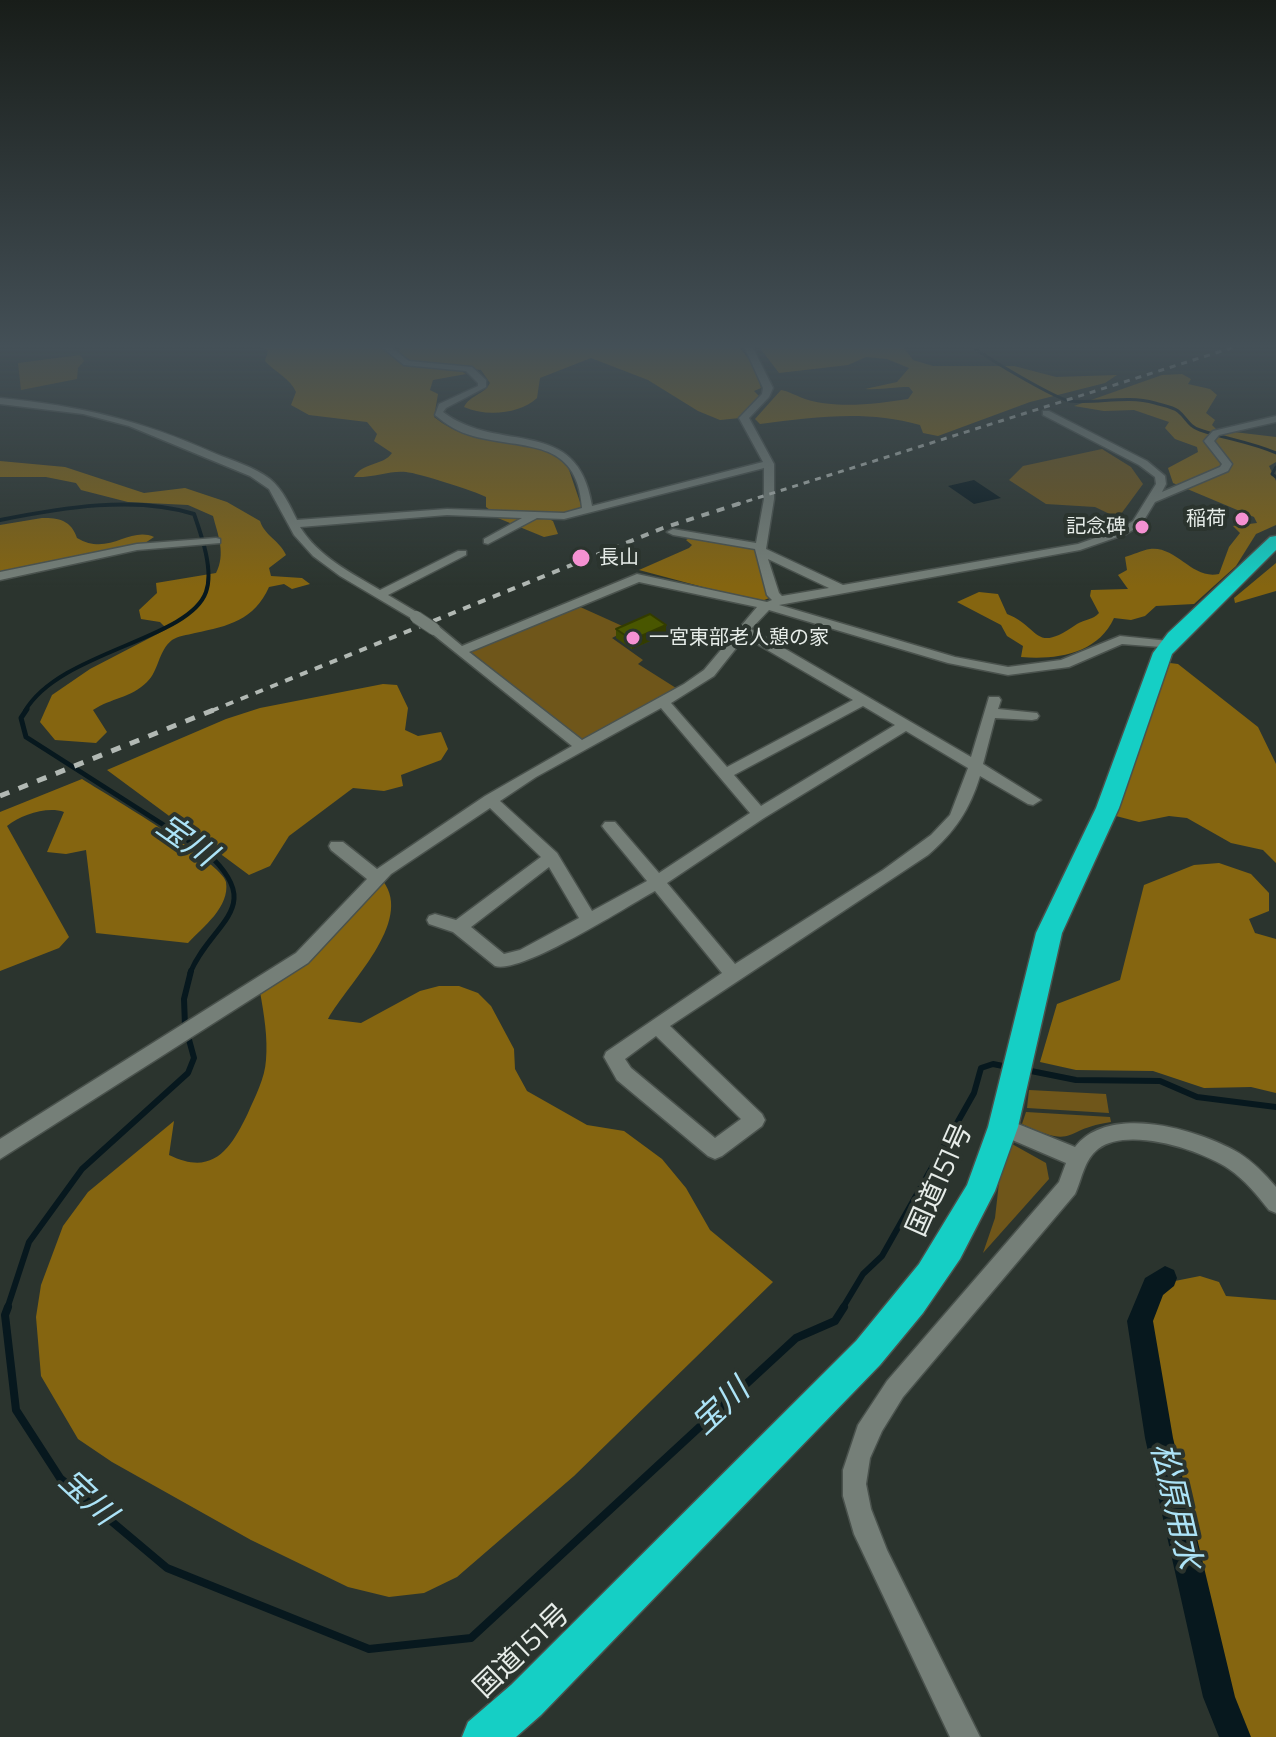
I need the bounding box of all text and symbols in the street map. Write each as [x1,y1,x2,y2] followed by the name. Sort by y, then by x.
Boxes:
[1186,507,1226,531] place label: 稲荷
[1233,510,1251,528] marker: 稲荷
[1066,515,1126,539] place label: 記念碑
[1133,518,1151,536] marker: 記念碑
[599,546,639,570] place label: 長山
[570,547,592,569] marker: 長山
[649,626,829,650] place label: 一宮東部老人憩の家
[624,629,642,647] marker: 一宮東部老人憩の家
[149,807,223,875] water label: 宝川
[900,1118,980,1242] street label: 国道151号
[685,1371,757,1443] water label: 宝川
[1142,1439,1208,1573] water label: 松原用水
[51,1462,123,1534] water label: 宝川
[467,1597,577,1705] street label: 国道151号

